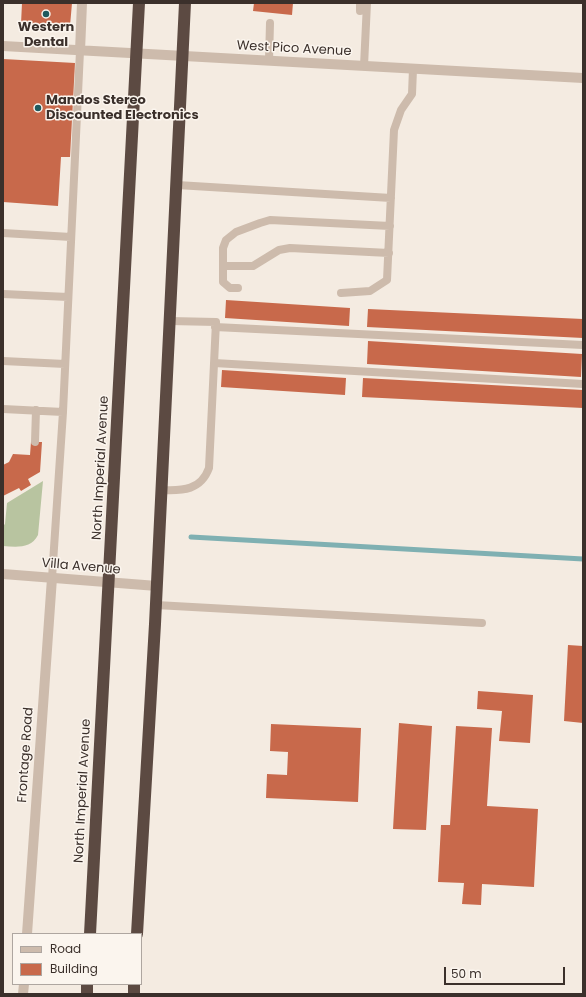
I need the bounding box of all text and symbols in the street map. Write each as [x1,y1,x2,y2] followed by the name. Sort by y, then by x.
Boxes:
[41,9,51,19] marker: Western Dental
[18,20,74,51] place label: Western Dental
[236,38,352,60] street label: West Pico Avenue
[46,93,199,124] place label: Mandos Stereo Discounted Electronics
[33,103,43,113] marker: Mandos Stereo Discounted Electronics
[89,395,113,541] street label: North Imperial Avenue
[41,556,121,578] street label: Villa Avenue
[15,707,37,803] street label: Frontage Road
[71,718,95,864] street label: North Imperial Avenue
[12,933,142,985] legend
[50,940,81,957] text: Road
[446,959,567,985] scale bar
[50,960,98,977] text: Building
[451,965,482,982] text: 50 m

